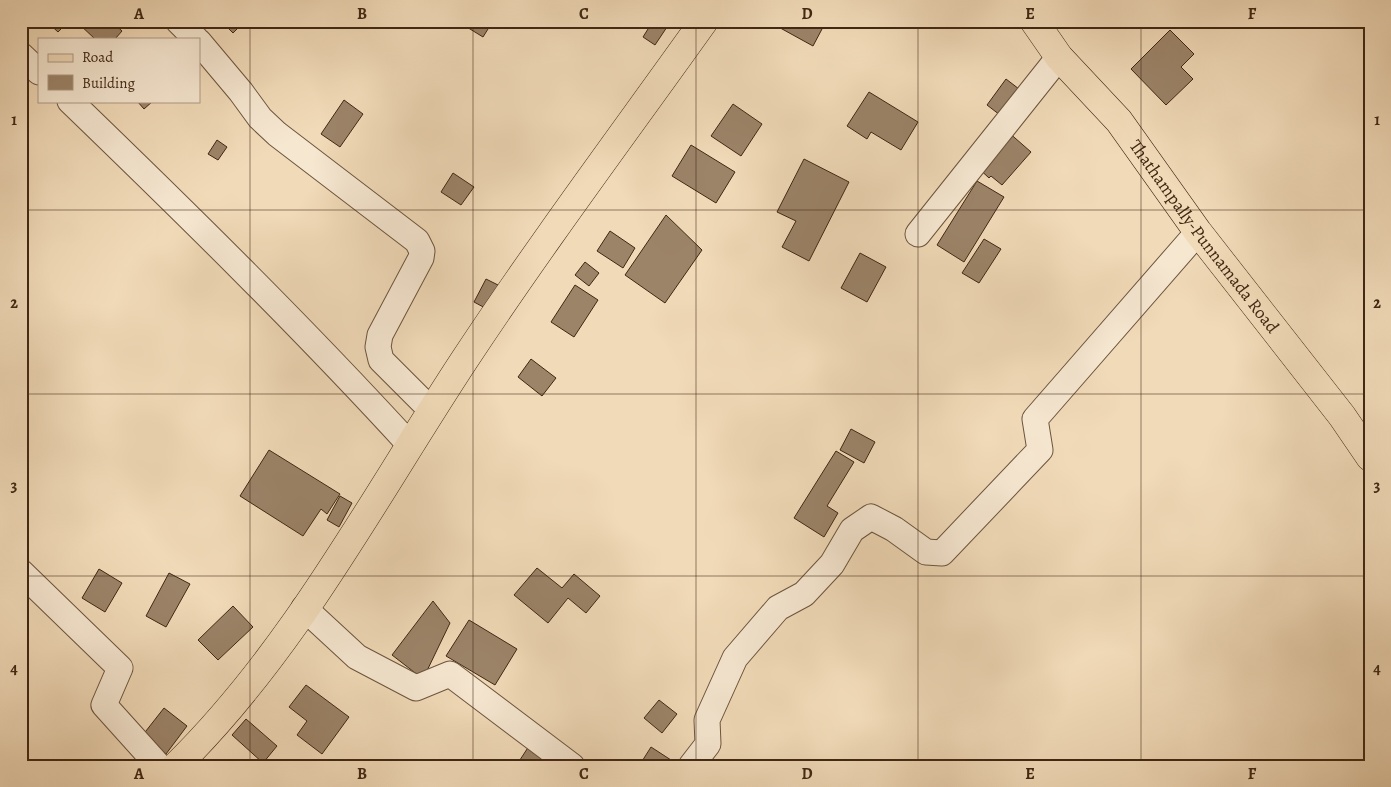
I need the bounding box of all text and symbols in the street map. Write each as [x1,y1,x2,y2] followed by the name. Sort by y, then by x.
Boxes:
[133,3,145,25] text: A
[357,3,367,25] text: B
[579,3,589,25] text: C
[801,3,813,25] text: D
[1025,3,1035,25] text: E
[1248,3,1257,25] text: F
[38,38,200,102] legend
[82,47,114,67] text: Road
[82,73,135,93] text: Building
[11,109,17,131] text: 1
[1374,109,1380,131] text: 1
[1124,135,1285,338] street label: Thathampally-Punnamada Road
[10,292,18,314] text: 2
[1373,292,1381,314] text: 2
[11,475,18,497] text: 3
[1374,475,1381,497] text: 3
[10,658,18,680] text: 4
[1373,658,1381,680] text: 4
[133,763,145,785] text: A
[357,763,367,785] text: B
[579,763,589,785] text: C
[801,763,813,785] text: D
[1025,763,1035,785] text: E
[1248,763,1257,785] text: F

